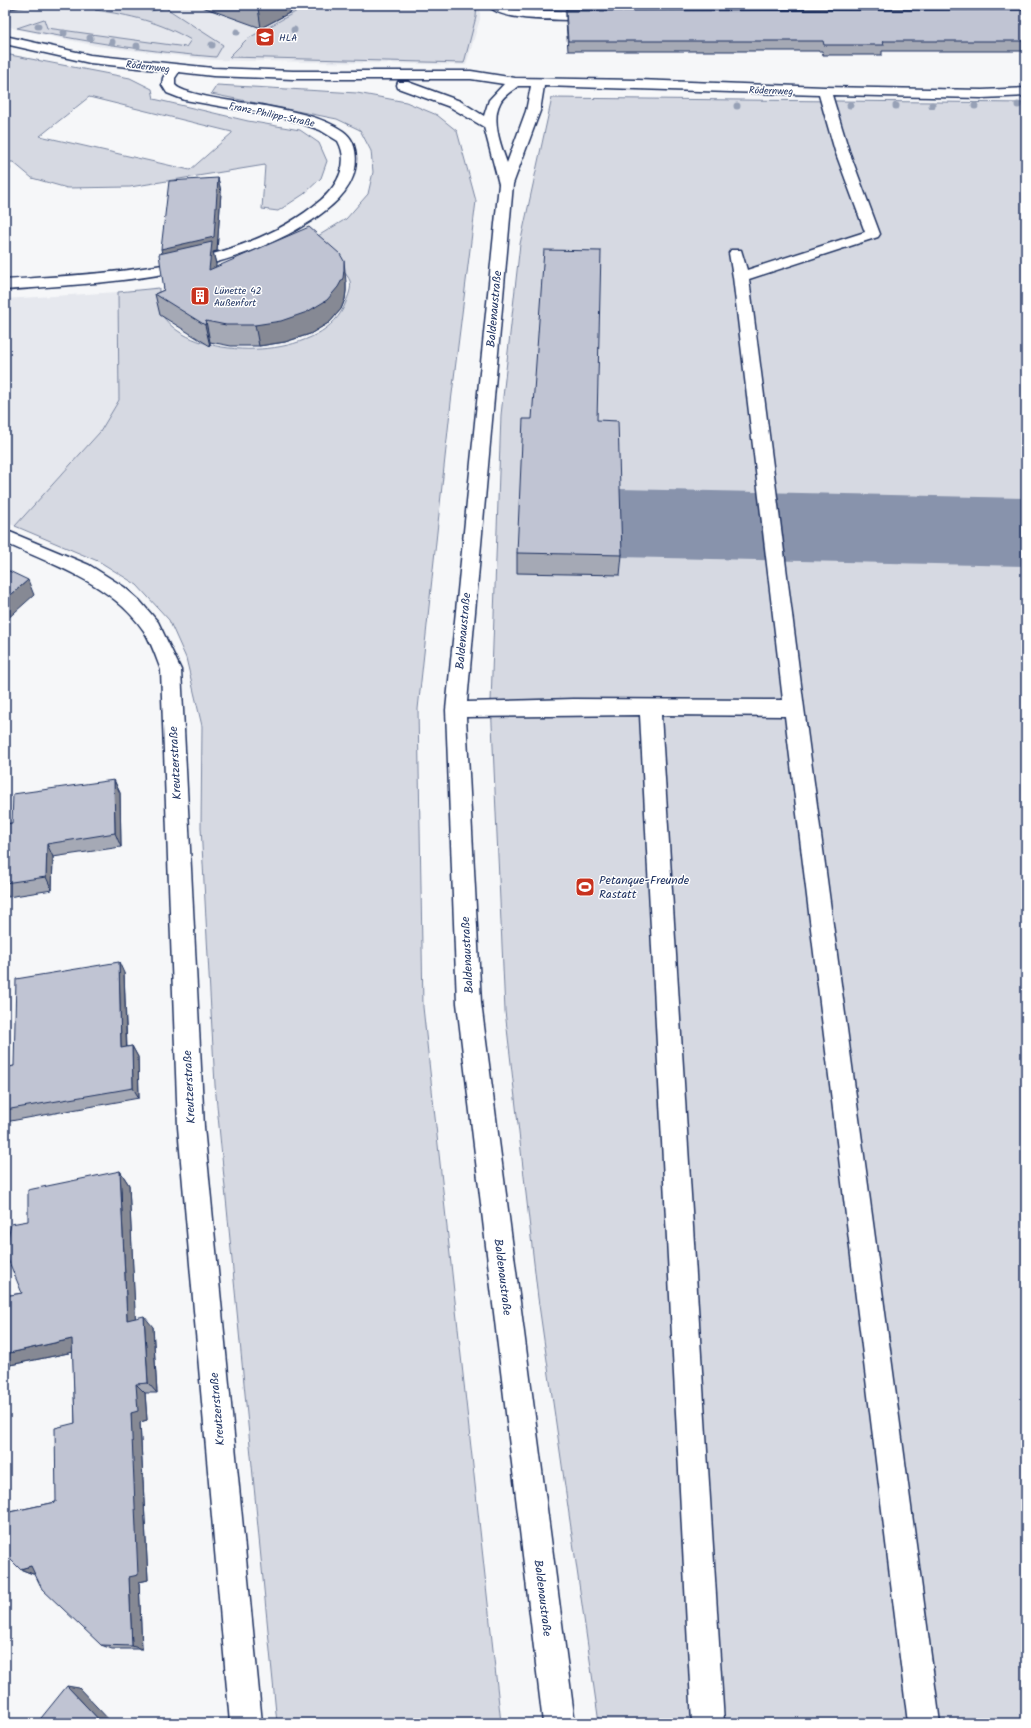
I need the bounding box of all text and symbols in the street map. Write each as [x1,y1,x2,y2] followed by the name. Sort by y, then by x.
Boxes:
[254,26,276,48] school or university icon: HLA
[279,30,297,46] place label: HLA
[125,56,171,78] street label: Rödernweg
[748,82,794,100] street label: Rödernweg
[227,98,317,132] street label: Franz-Philipp-Straße
[482,269,507,348] street label: Baldenaustraße
[214,283,262,311] place label: Lünette 42 Außenfort
[189,285,211,307] building icon: Lünette 42 Außenfort
[451,591,476,670] street label: Baldenaustraße
[164,725,187,800] street label: Kreutzerstraße
[599,871,690,904] place label: Petanque-Freunde Rastatt
[574,876,596,898] sports icon: Petanque-Freunde Rastatt
[456,915,479,994] street label: Baldenaustraße
[178,1049,201,1124] street label: Kreutzerstraße
[488,1238,517,1317] street label: Baldenaustraße
[205,1371,230,1446] street label: Kreutzerstraße
[528,1559,557,1638] street label: Baldenaustraße

